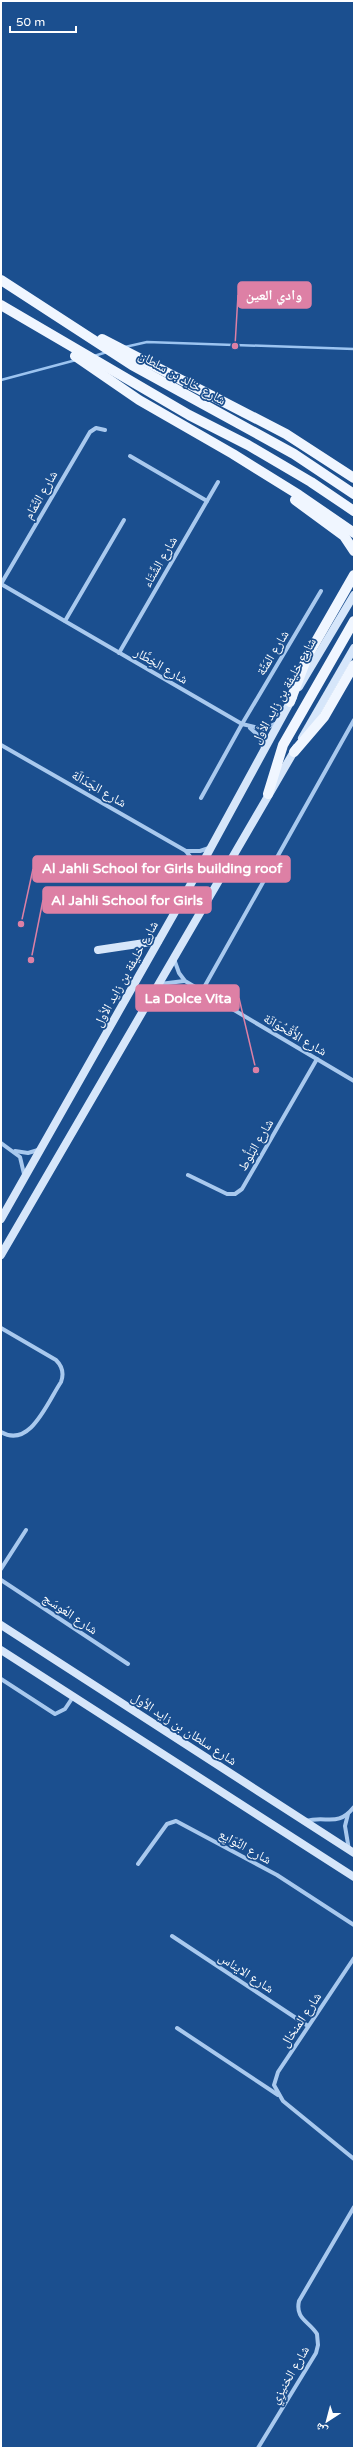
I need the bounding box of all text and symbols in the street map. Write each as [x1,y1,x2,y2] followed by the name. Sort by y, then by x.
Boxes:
[10,8,76,34] scale bar
[16,15,45,29] text: 50 m
[238,282,311,308] callout: وادي العين
[246,287,302,306] text: وادي العين
[135,347,228,409] street label: شارع خالِد بن سلطان
[21,468,62,523] street label: شارع التَّمَام
[139,534,182,591] street label: شارع الشِّتَاء
[253,628,294,679] street label: شارع المَتَّة
[248,635,321,747] street label: شارع خليفة بن زايد الأول
[130,644,191,689] street label: شارع الخِطَّار
[68,767,129,812] street label: شارع الجَدَالَة
[33,856,290,882] callout: Al Jahli School for Girls building roof
[42,860,283,877] text: Al Jahli School for Girls building roof
[43,887,211,913] callout: Al Jahli School for Girls
[51,892,203,909] text: Al Jahli School for Girls
[90,918,163,1030] street label: شارع خليفة بن زايد الأول
[136,985,239,1011] callout: La Dolce Vita
[144,990,232,1007] text: La Dolce Vita
[260,1010,330,1060] street label: شارع الأُقْحُوَانَة
[234,1116,278,1174] street label: شارع البَلُّوط
[39,1590,100,1639] street label: شارع العُوسَج
[128,1689,240,1770] street label: شارع سلطان بن زايد الأول
[215,1826,274,1869] street label: شارع النِّوَايِع
[215,1949,277,1998] street label: شارع الايناس
[277,1989,326,2051] street label: شارع المنخال
[267,2343,315,2408] street label: شارع الخنيزِي
[307,2401,347,2441] north arrow
[313,2419,331,2437] text: ش

